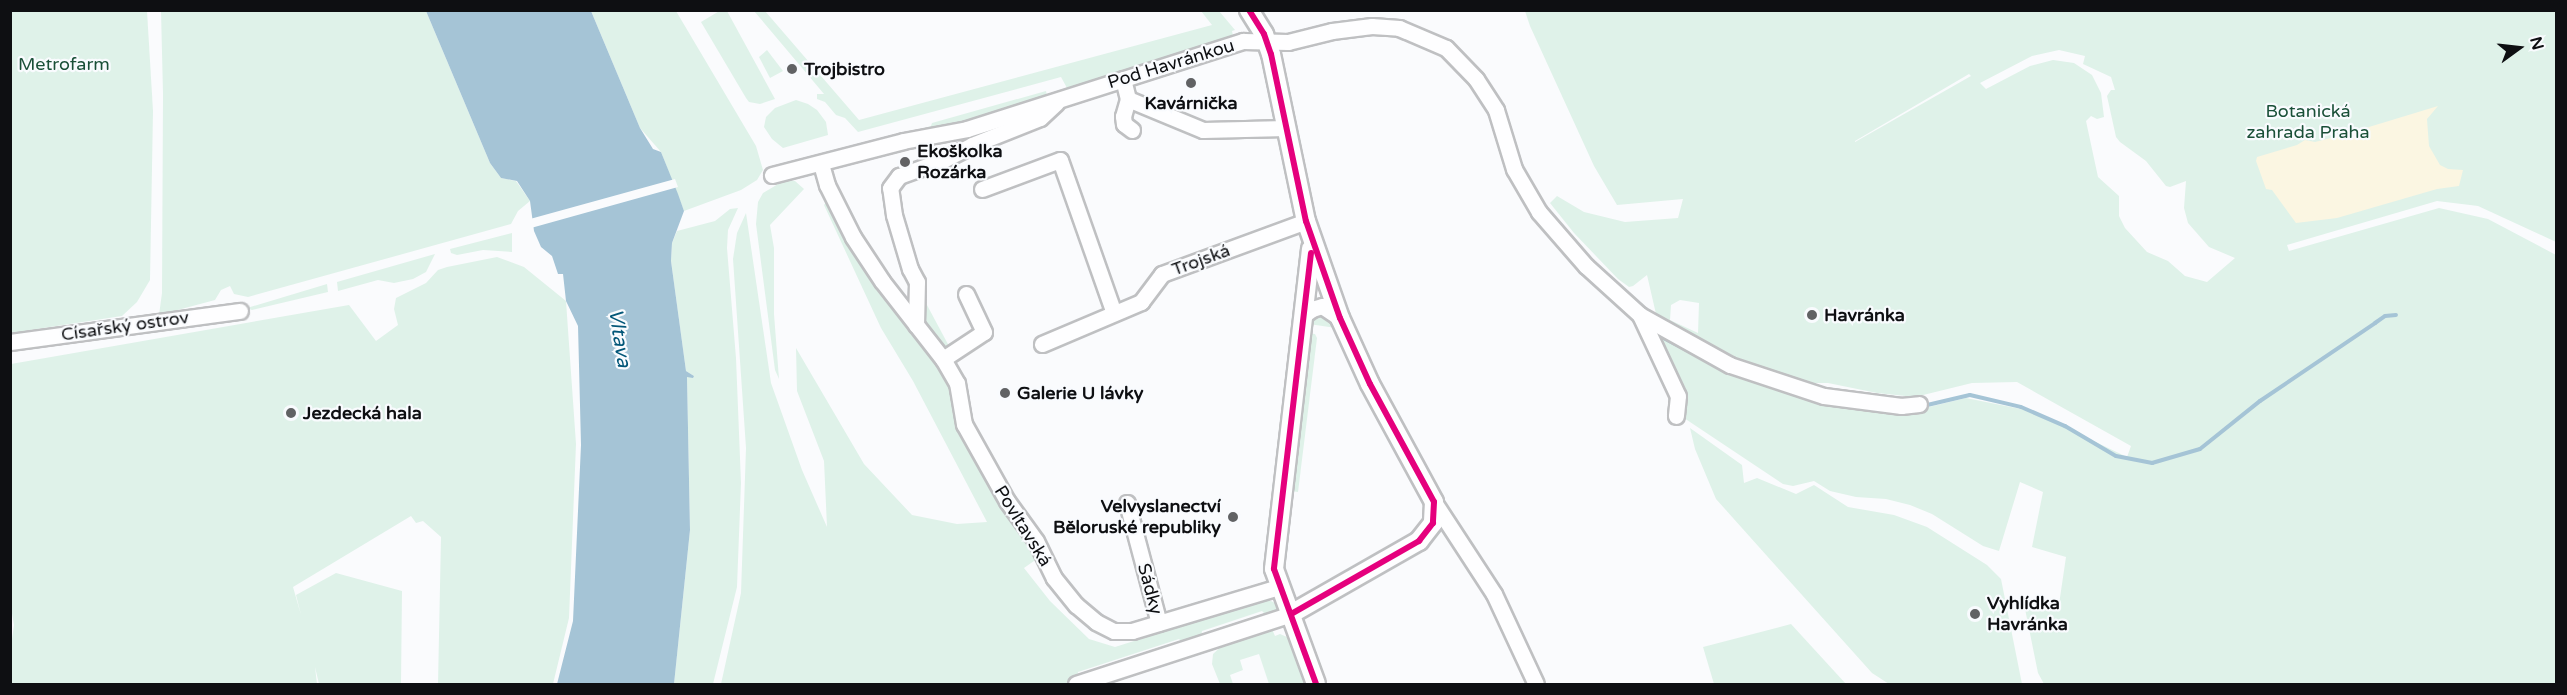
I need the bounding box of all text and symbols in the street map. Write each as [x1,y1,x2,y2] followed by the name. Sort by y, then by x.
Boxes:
[2489,18,2549,78] north arrow
[1105,34,1237,94] street label: Pod Havránkou
[2525,35,2548,52] text: N
[18,53,110,75] park label: Metrofarm
[804,58,885,80] place label: Trojbistro
[785,62,799,76] marker: Trojbistro
[1184,76,1198,90] marker: Kavárnička
[1144,92,1238,114] place label: Kavárnička
[2246,101,2370,144] park label: Botanická zahrada Praha
[917,141,1003,184] place label: Ekoškolka Rozárka
[898,155,912,169] marker: Ekoškolka Rozárka
[1169,240,1233,280] street label: Trojská
[1824,304,1905,326] place label: Havránka
[60,306,190,346] street label: Císařský ostrov
[603,307,635,369] water label: Vltava
[1805,308,1819,322] marker: Havránka
[1017,382,1143,404] place label: Galerie U lávky
[998,386,1012,400] marker: Galerie U lávky
[303,402,422,424] place label: Jezdecká hala
[284,406,298,420] marker: Jezdecká hala
[990,482,1056,570] street label: Povltavská
[1053,496,1221,538] place label: Velvyslanectví Běloruské republiky
[1226,510,1240,524] marker: Velvyslanectví Běloruské republiky
[1133,561,1167,617] street label: Sádky
[1987,593,2068,636] place label: Vyhlídka Havránka
[1968,607,1982,621] marker: Vyhlídka Havránka

